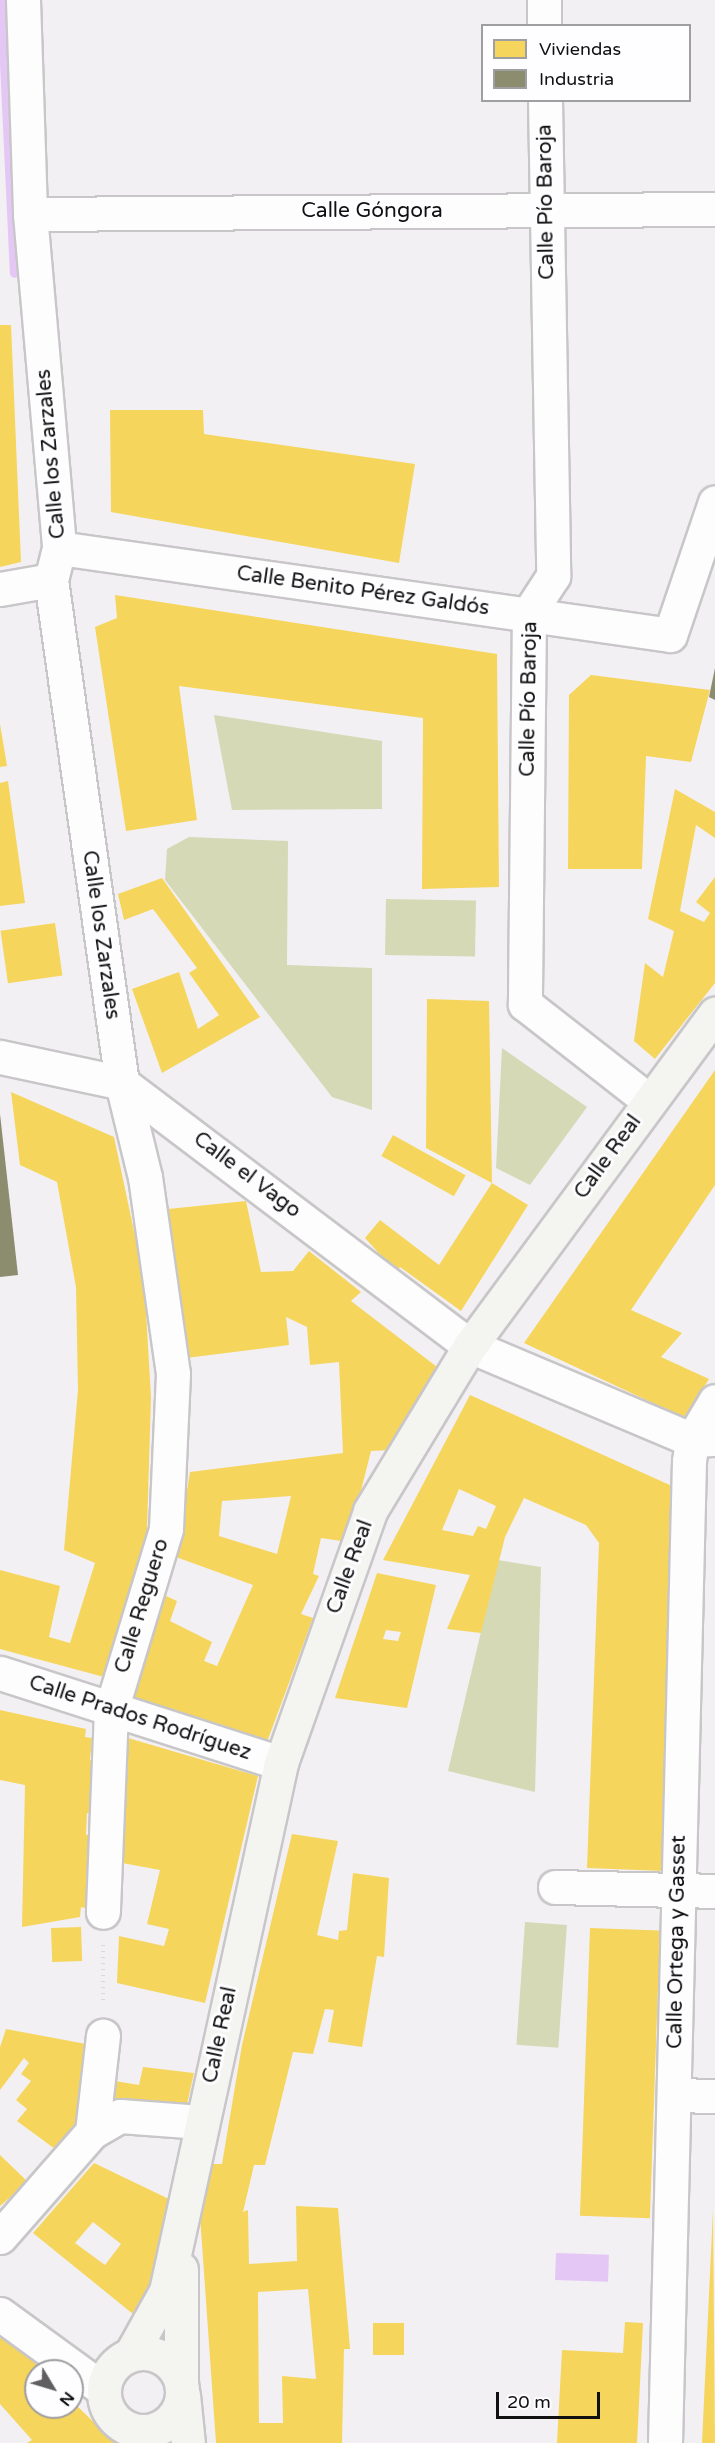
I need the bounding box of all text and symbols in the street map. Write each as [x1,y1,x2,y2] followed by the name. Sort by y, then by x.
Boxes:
[481,24,691,102] legend
[539,38,621,60] text: Viviendas
[539,68,614,90] text: Industria
[532,124,560,280] street label: Calle Pío Baroja
[301,198,443,224] street label: Calle Góngora
[31,368,71,540] street label: Calle los Zarzales
[235,561,491,621] street label: Calle Benito Pérez Galdós
[515,621,543,777] street label: Calle Pío Baroja
[77,849,125,1021] street label: Calle los Zarzales
[569,1110,647,1204] street label: Calle Real
[188,1126,306,1224] street label: Calle el Vago
[321,1517,379,1617] street label: Calle Real
[110,1536,174,1676] street label: Calle Reguero
[26,1670,254,1766] street label: Calle Prados Rodríguez
[663,1835,691,2049] street label: Calle Ortega y Gasset
[197,1984,243,2086] street label: Calle Real
[24,2359,84,2419] north arrow
[499,2380,602,2418] scale bar
[55,2388,78,2410] text: N
[507,2391,551,2413] text: 20 m

